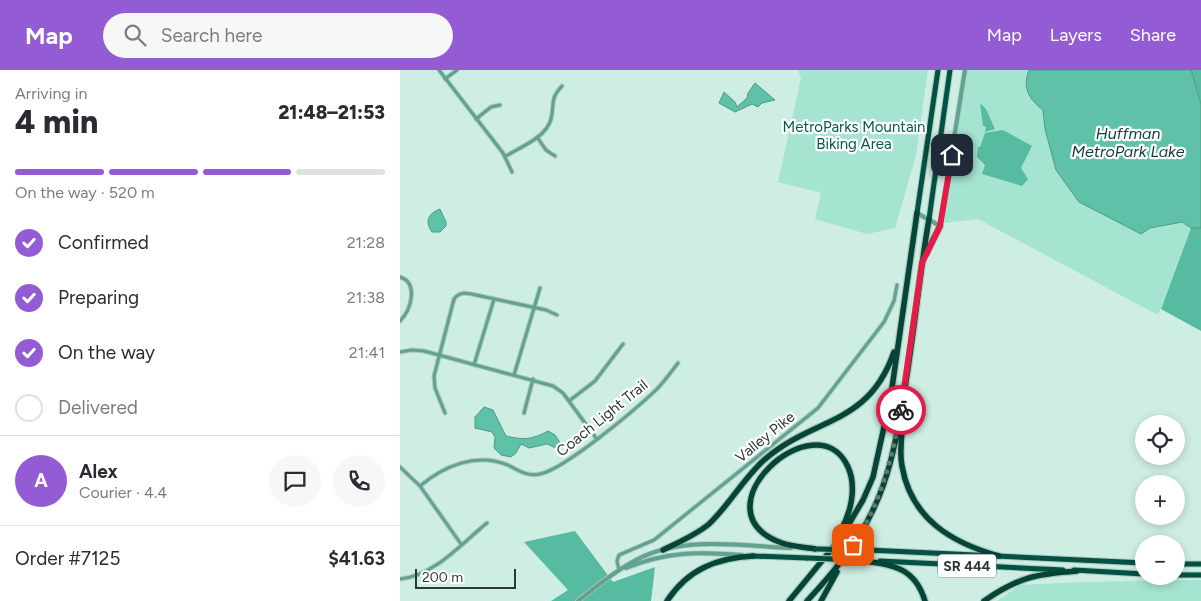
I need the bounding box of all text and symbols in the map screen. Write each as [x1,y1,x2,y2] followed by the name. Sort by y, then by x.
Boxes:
[103,13,453,58] search box
[25,21,73,50] text: Map
[121,21,149,49] icon: search
[161,24,262,47] text: Search here
[987,24,1022,46] text: Map
[1050,24,1102,46] text: Layers
[1130,24,1176,46] text: Share
[15,84,87,103] text: Arriving in
[278,101,385,124] text: 21:48–21:53
[15,103,98,141] text: 4 min
[783,118,925,153] park label: MetroParks Mountain Biking Area
[1072,124,1185,161] water label: Huffman MetroPark Lake
[931,134,973,176] pin
[938,141,966,169] icon: home
[15,183,155,202] text: On the way · 520 m
[15,229,43,257] icon: check
[58,231,149,254] text: Confirmed
[347,233,385,252] text: 21:28
[15,284,43,312] icon: check
[58,286,139,309] text: Preparing
[347,288,385,307] text: 21:38
[15,339,43,367] icon: check
[58,341,155,364] text: On the way
[349,343,385,362] text: 21:41
[553,376,651,460] street label: Coach Light Trail
[876,385,926,435] courier
[58,396,138,419] text: Delivered
[887,396,915,424] icon: bike
[732,408,798,466] street label: Valley Pike
[1135,415,1185,585] map controls
[1135,415,1185,465] button: locate
[269,455,321,507] button: chat
[333,455,385,507] button: phone
[79,460,118,483] text: Alex
[34,469,48,492] text: A
[1135,475,1185,525] button: +
[79,483,167,502] text: Courier · 4.4
[832,524,874,566] pin
[839,531,867,559] icon: bag
[1135,535,1185,585] button: −
[15,547,120,570] text: Order #7125
[328,547,385,570] text: $41.63
[938,554,996,578] road number: SR 444
[415,566,516,589] scale bar
[422,569,463,586] text: 200 m

